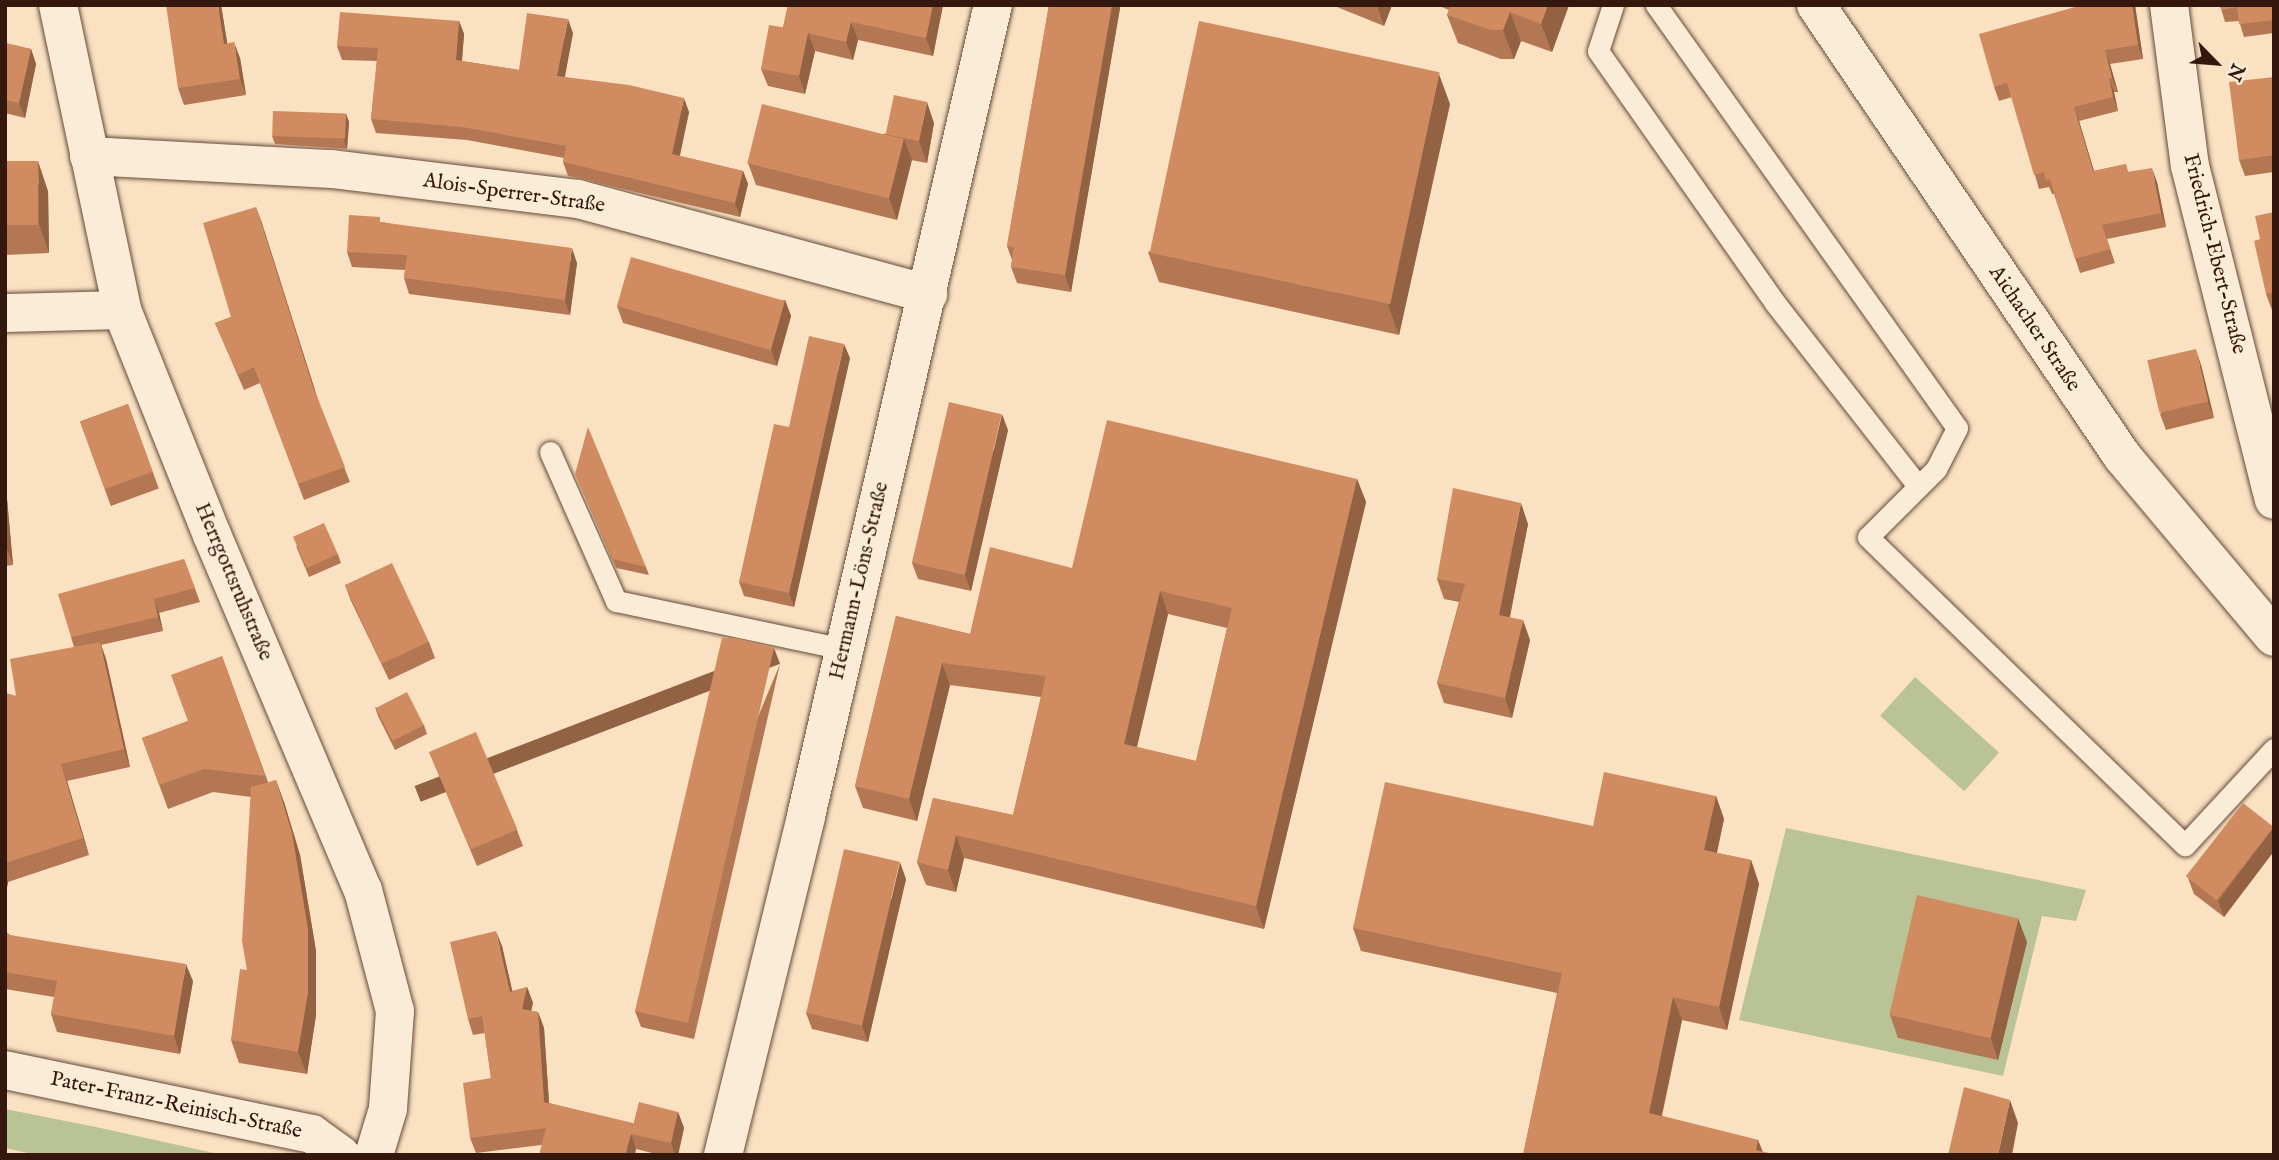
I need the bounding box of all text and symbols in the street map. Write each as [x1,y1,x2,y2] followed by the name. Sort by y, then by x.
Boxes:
[2181,28,2251,98] north arrow
[2221,59,2249,84] text: N
[2177,151,2251,357] street label: Friedrich-Ebert-Straße
[421,169,607,219] street label: Alois-Sperrer-Straße
[1983,261,2085,397] street label: Aichacher Straße
[825,480,895,682] street label: Hermann-Löns-Straße
[188,499,278,665] street label: Herrgottsruhstraße
[48,1067,304,1145] street label: Pater-Franz-Reinisch-Straße

